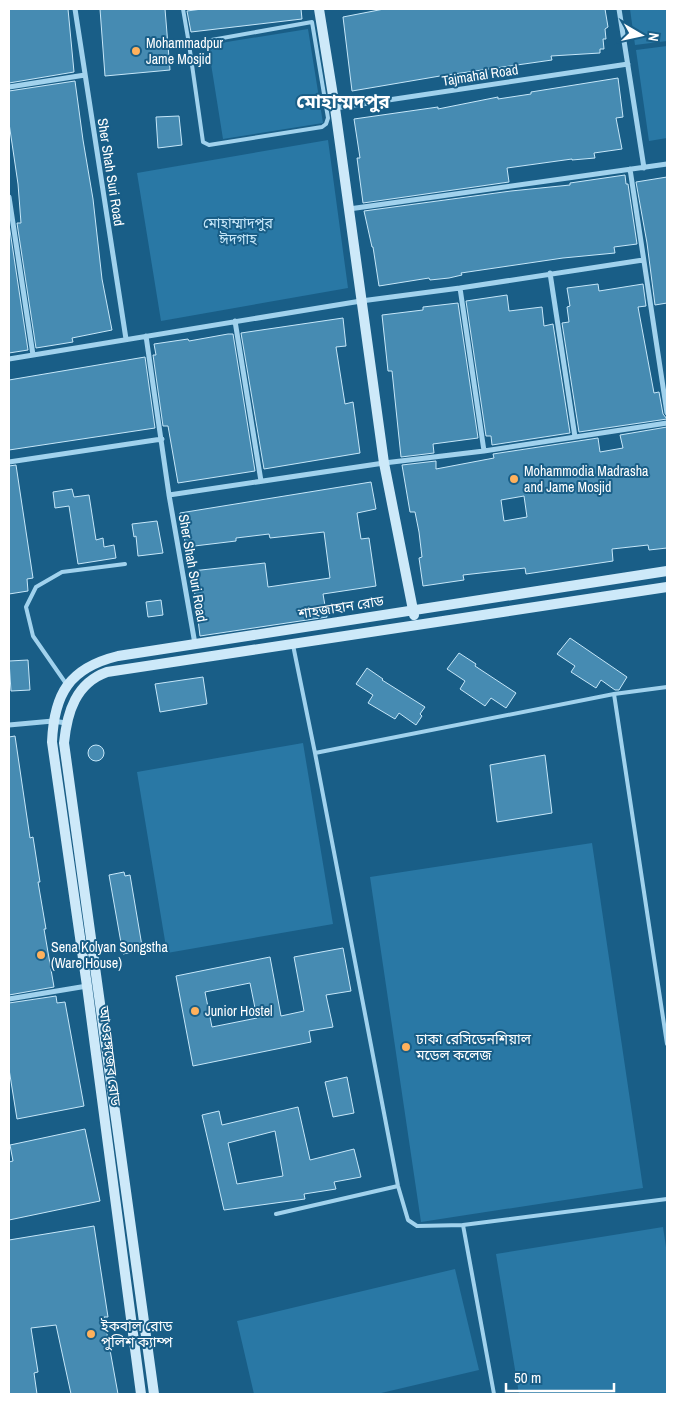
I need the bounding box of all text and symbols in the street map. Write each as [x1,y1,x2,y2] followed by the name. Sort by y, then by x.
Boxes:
[616,10,666,60] north arrow
[644,32,663,43] text: N
[146,34,223,68] place label: Mohammadpur Jame Mosjid
[130,45,142,57] marker: Mohammadpur Jame Mosjid
[441,60,519,90] street label: Tajmahal Road
[296,88,390,114] district label: মোহাম্মদপুর
[94,117,128,227] street label: Sher Shah Suri Road
[203,214,274,248] park label: মোহাম্মাদপুর ঈদগাহ
[524,462,649,496] place label: Mohammodia Madrasha and Jame Mosjid
[508,473,520,485] marker: Mohammodia Madrasha and Jame Mosjid
[175,513,211,623] street label: Sher Shah Suri Road
[296,591,386,623] street label: শাহজাহান রোড
[51,938,168,972] place label: Sena Kolyan Songstha (Ware House)
[35,949,47,961] marker: Sena Kolyan Songstha (Ware House)
[205,1002,273,1020] place label: Junior Hostel
[95,1004,125,1108] street label: আওরঙ্গজেব রোড
[189,1005,201,1017] marker: Junior Hostel
[415,1030,532,1064] place label: ঢাকা রেসিডেনশিয়াল মডেল কলেজ
[400,1041,412,1053] marker: ঢাকা রেসিডেনশিয়াল মডেল কলেজ
[100,1317,174,1351] place label: ইকবাল রোড পুলিশ ক্যাম্প
[85,1328,97,1340] marker: ইকবাল রোড পুলিশ ক্যাম্প
[506,1360,614,1392] scale bar
[514,1367,541,1388] text: 50 m

